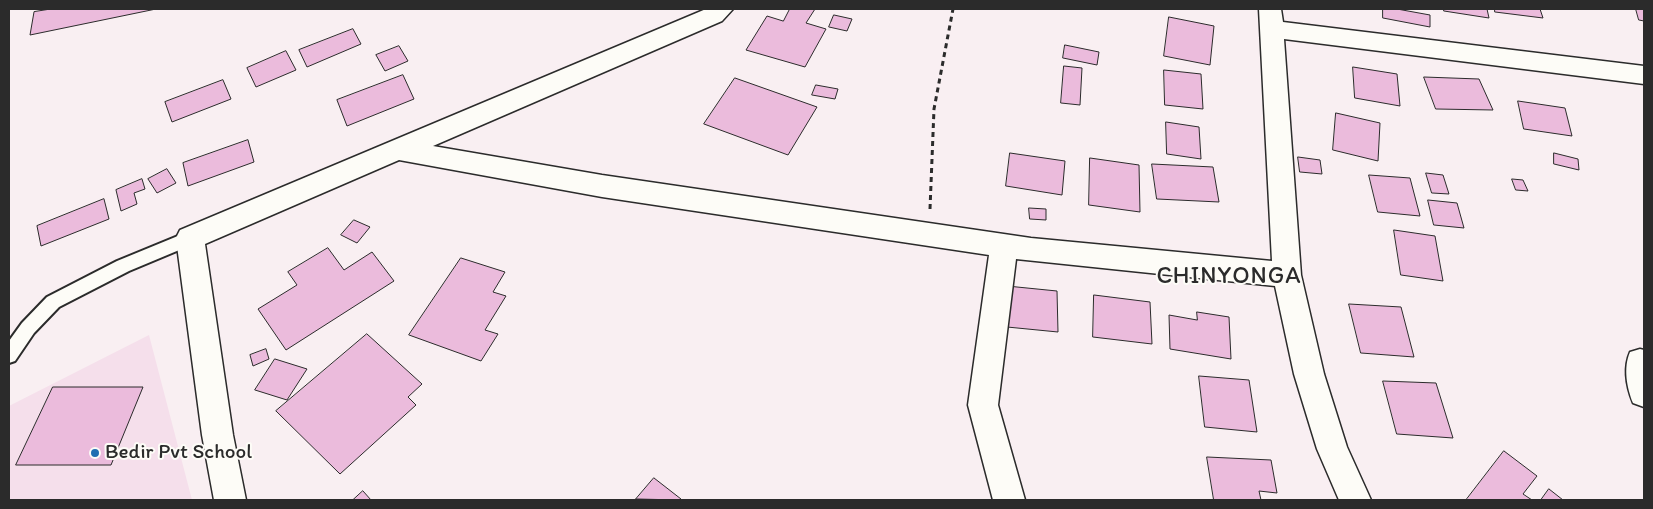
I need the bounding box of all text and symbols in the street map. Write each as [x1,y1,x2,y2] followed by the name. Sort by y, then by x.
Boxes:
[1155,263,1303,291] district label: CHINYONGA
[105,440,252,466] place label: Bedir Pvt School
[89,447,101,459] marker: Bedir Pvt School

